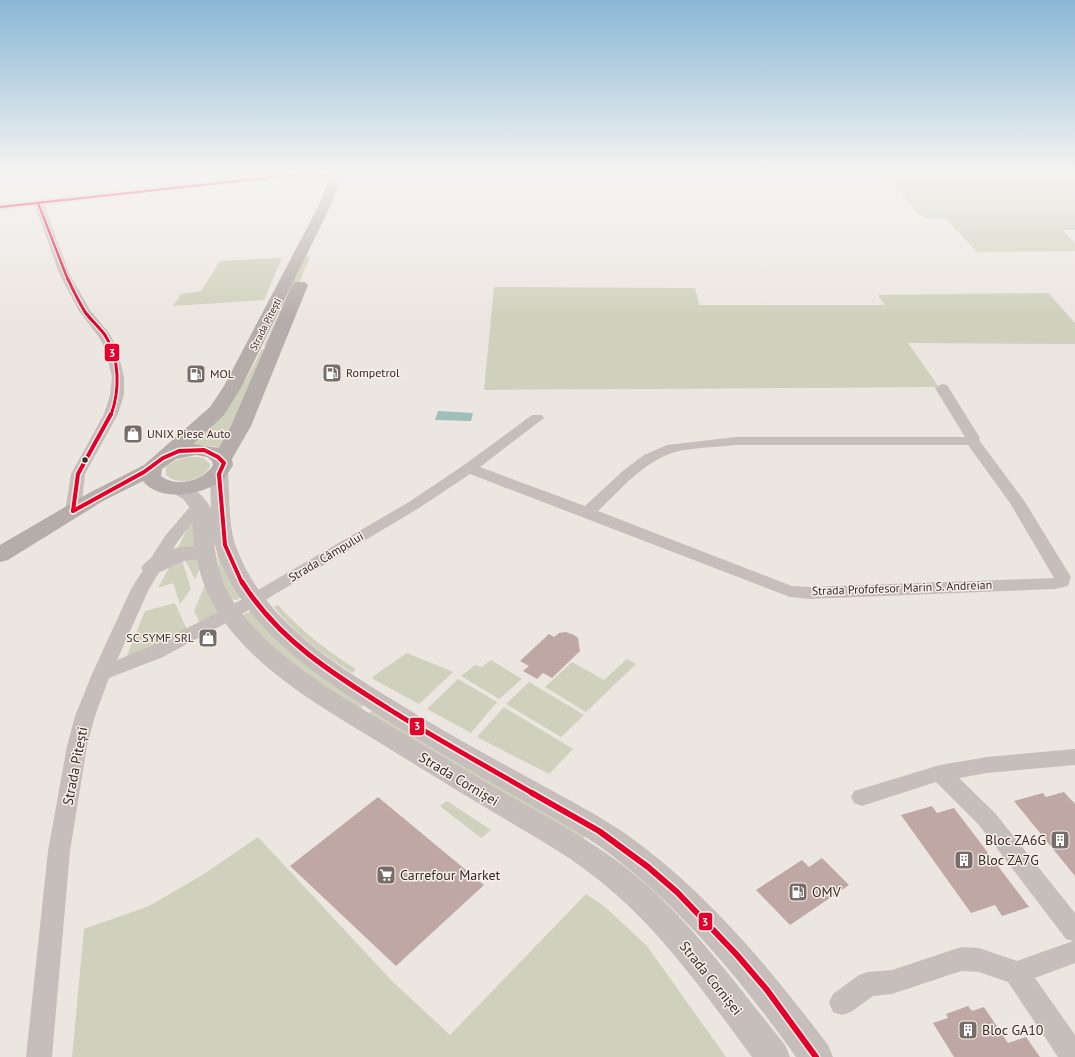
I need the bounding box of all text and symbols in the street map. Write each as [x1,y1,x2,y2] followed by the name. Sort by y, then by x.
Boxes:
[247,296,284,353] street label: Strada Pitești
[104,343,120,362] line badge: 3
[109,346,115,360] text: 3
[321,362,343,384] fuel station icon: Rompetrol
[185,363,207,385] fuel station icon: MOL
[346,365,400,380] place label: Rompetrol
[210,366,234,381] place label: MOL
[122,423,144,445] shop icon: UNIX Piese Auto
[147,426,231,441] place label: UNIX Piese Auto
[80,455,90,465] unlabelled marker
[286,528,366,585] street label: Strada Câmpului
[811,577,992,598] street label: Strada Profofesor Marin S. Andreian
[197,627,219,649] shop icon: SC SYMF SRL
[126,630,194,645] place label: SC SYMF SRL
[409,717,425,736] line badge: 3
[414,719,420,733] text: 3
[59,725,91,807] street label: Strada Pitești
[416,748,502,810] street label: Strada Cornișei
[1049,829,1071,851] building icon: Bloc ZA6G
[985,831,1046,849] place label: Bloc ZA6G
[953,849,975,871] building icon: Bloc ZA7G
[978,851,1039,869] place label: Bloc ZA7G
[375,864,397,886] supermarket icon: Carrefour Market
[400,866,501,884] place label: Carrefour Market
[787,881,809,903] fuel station icon: OMV
[812,883,841,901] place label: OMV
[698,912,713,931] line badge: 3
[702,915,708,929] text: 3
[676,937,746,1019] street label: Strada Cornișei
[957,1019,979,1041] building icon: Bloc GA10
[982,1021,1044,1039] place label: Bloc GA10

